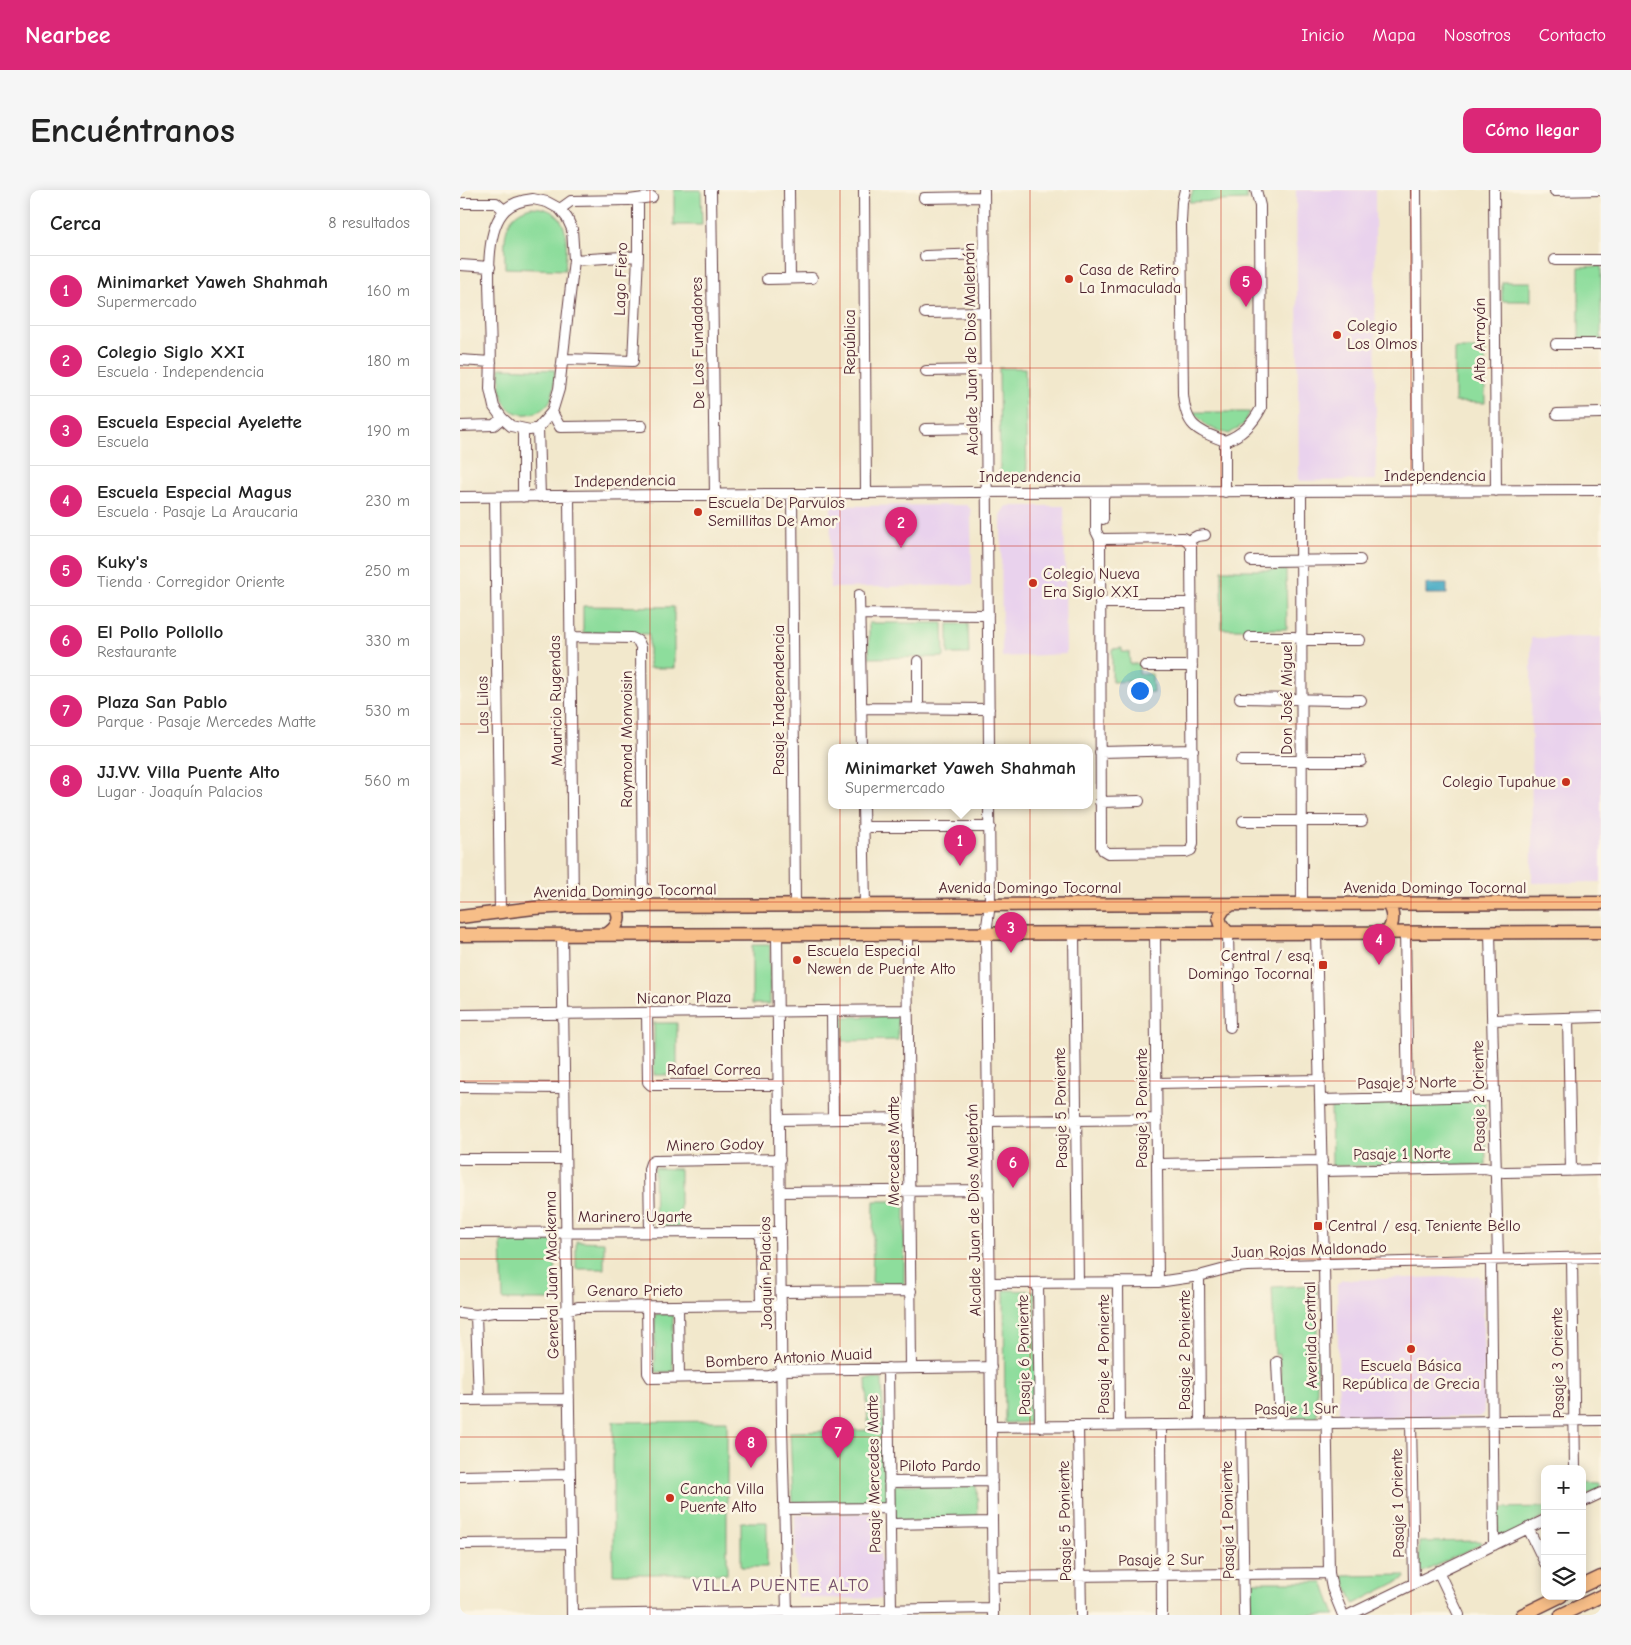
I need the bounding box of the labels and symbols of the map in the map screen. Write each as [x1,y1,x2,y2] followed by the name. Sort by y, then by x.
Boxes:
[611,242,631,316] street label: Lago Fiero
[960,243,982,455] street label: Alcalde Juan de Dios Malebrán
[1079,261,1181,297] place label: Casa de Retiro La Inmaculada
[1230,266,1262,307] pin: 5
[1063,273,1075,285] marker: Casa de Retiro La Inmaculada
[688,276,708,409] street label: De Los Fundadores
[1471,298,1489,382] street label: Alto Arrayán
[841,309,859,375] street label: República
[1347,317,1417,353] place label: Colegio Los Olmos
[1331,329,1343,341] marker: Colegio Los Olmos
[1384,467,1486,485] street label: Independencia
[979,468,1081,486] street label: Independencia
[574,471,676,491] street label: Independencia
[708,494,845,530] place label: Escuela De Parvulos Semillitas De Amor
[692,506,704,518] marker: Escuela De Parvulos Semillitas De Amor
[885,507,917,548] pin: 2
[1043,565,1140,601] place label: Colegio Nueva Era Siglo XXI
[1027,577,1039,589] marker: Colegio Nueva Era Siglo XXI
[770,625,788,775] street label: Pasaje Independencia
[546,635,566,767] street label: Mauricio Rugendas
[1278,641,1296,755] street label: Don José Miguel
[618,670,636,808] street label: Raymond Monvoisin
[473,675,493,734] street label: Las Lilas
[1127,678,1153,704] your location
[1442,773,1556,791] place label: Colegio Tupahue
[1560,776,1572,788] marker: Colegio Tupahue
[944,825,976,866] pin: 1
[938,879,1122,897] street label: Avenida Domingo Tocornal
[1343,879,1527,897] street label: Avenida Domingo Tocornal
[533,880,717,902] street label: Avenida Domingo Tocornal
[995,912,1027,953] pin: 3
[1363,924,1395,965] pin: 4
[807,942,956,978] place label: Escuela Especial Newen de Puente Alto
[1188,947,1313,983] place label: Central / esq. Domingo Tocornal
[791,954,803,966] marker: Escuela Especial Newen de Puente Alto
[1317,959,1329,971] marker: Central / esq. Domingo Tocornal
[636,988,732,1008] street label: Nicanor Plaza
[1469,1040,1489,1152] street label: Pasaje 2 Oriente
[1051,1047,1071,1169] street label: Pasaje 5 Poniente
[1133,1048,1151,1168] street label: Pasaje 3 Poniente
[667,1061,761,1079] street label: Rafael Correa
[1357,1073,1457,1093] street label: Pasaje 3 Norte
[885,1096,903,1206] street label: Mercedes Matte
[963,1104,985,1316] street label: Alcalde Juan de Dios Malebrán
[666,1135,765,1155] street label: Minero Godoy
[1353,1144,1451,1164] street label: Pasaje 1 Norte
[997,1147,1029,1188] pin: 6
[542,1191,562,1359] street label: General Juan Mackenna
[578,1208,692,1226] street label: Marinero Ugarte
[756,1216,776,1330] street label: Joaquín Palacios
[1328,1217,1521,1235] place label: Central / esq. Teniente Bello
[1312,1220,1324,1232] marker: Central / esq. Teniente Bello
[1231,1238,1387,1262] street label: Juan Rojas Maldonado
[1301,1281,1321,1389] street label: Avenida Central
[587,1282,683,1300] street label: Genaro Prieto
[1176,1290,1194,1410] street label: Pasaje 2 Poniente
[1014,1294,1034,1416] street label: Pasaje 6 Poniente
[1095,1294,1113,1414] street label: Pasaje 4 Poniente
[1548,1307,1568,1419] street label: Pasaje 3 Oriente
[1405,1343,1417,1355] marker: Escuela Básica República de Grecia
[705,1345,873,1371] street label: Bombero Antonio Muaid
[1342,1357,1480,1393] place label: Escuela Básica República de Grecia
[864,1395,884,1553] street label: Pasaje Mercedes Matte
[1254,1399,1339,1419] street label: Pasaje 1 Sur
[822,1417,854,1458] pin: 7
[735,1427,767,1468] pin: 8
[1388,1448,1408,1558] street label: Pasaje 1 Oriente
[899,1457,981,1475] street label: Piloto Pardo
[1055,1460,1075,1582] street label: Pasaje 5 Poniente
[1218,1461,1238,1579] street label: Pasaje 1 Poniente
[680,1480,764,1516] place label: Cancha Villa Puente Alto
[664,1492,676,1504] marker: Cancha Villa Puente Alto
[1118,1550,1205,1570] street label: Pasaje 2 Sur
[692,1575,870,1596] district label: VILLA PUENTE ALTO

